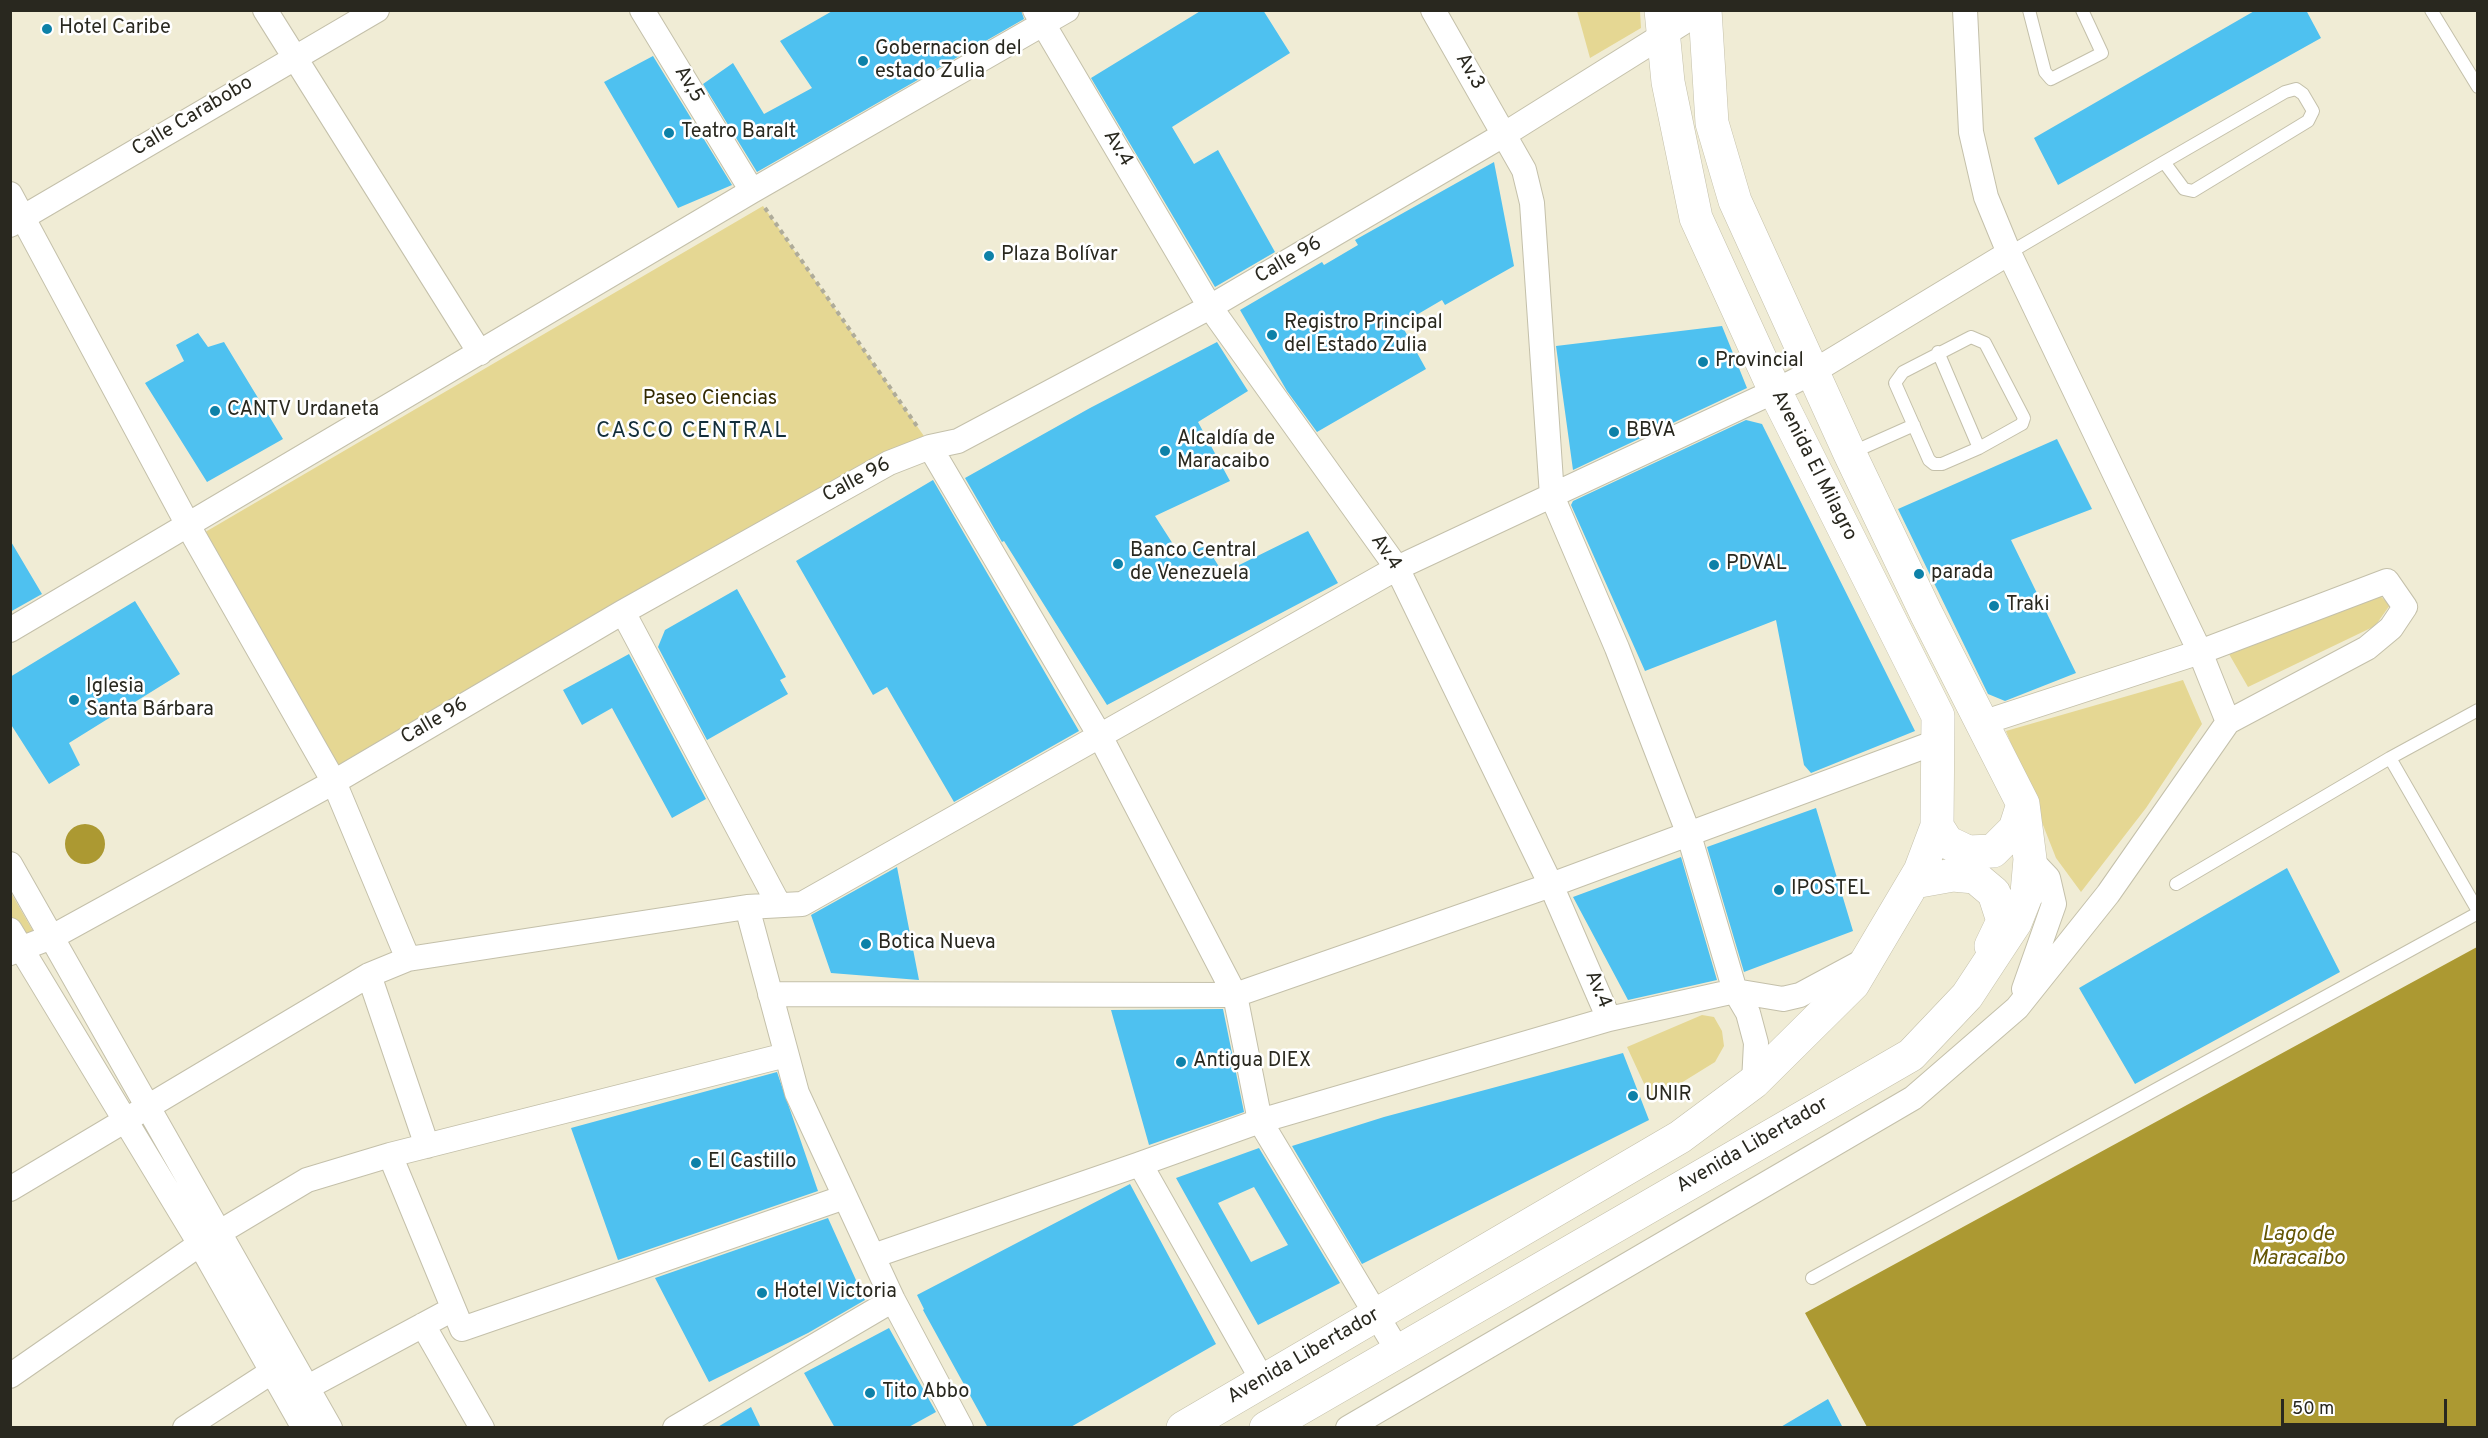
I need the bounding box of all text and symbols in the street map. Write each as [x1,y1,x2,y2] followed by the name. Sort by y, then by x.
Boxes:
[59,17,171,41] place label: Hotel Caribe
[40,22,54,36] marker: Hotel Caribe
[875,38,1022,85] place label: Gobernacion del estado Zulia
[1449,50,1489,94] street label: Av.3
[856,54,870,68] marker: Gobernacion del estado Zulia
[668,62,708,108] street label: Av,5
[128,72,258,162] street label: Calle Carabobo
[681,121,796,145] place label: Teatro Baralt
[662,126,676,140] marker: Teatro Baralt
[1097,126,1137,172] street label: Av.4
[1251,232,1327,290] street label: Calle 96
[1001,244,1118,268] place label: Plaza Bolívar
[982,249,996,263] marker: Plaza Bolívar
[1284,312,1443,359] place label: Registro Principal del Estado Zulia
[1265,328,1279,342] marker: Registro Principal del Estado Zulia
[1715,350,1804,374] place label: Provincial
[1696,355,1710,369] marker: Provincial
[1765,387,1861,545] street label: Avenida El Milagro
[643,388,777,412] park label: Paseo Ciencias
[227,399,379,423] place label: CANTV Urdaneta
[208,404,222,418] marker: CANTV Urdaneta
[596,420,788,446] district label: CASCO CENTRAL
[1626,420,1676,444] place label: BBVA
[1607,425,1621,439] marker: BBVA
[1177,428,1275,475] place label: Alcaldía de Maracaibo
[1158,444,1172,458] marker: Alcaldía de Maracaibo
[819,453,895,509] street label: Calle 96
[1364,530,1406,576] street label: Av.4
[1130,540,1257,587] place label: Banco Central de Venezuela
[1726,553,1787,577] place label: PDVAL
[1111,557,1125,571] marker: Banco Central de Venezuela
[1707,558,1721,572] marker: PDVAL
[1931,562,1993,586] place label: parada
[1912,567,1926,581] marker: parada
[2006,594,2050,618] place label: Traki
[1987,599,2001,613] marker: Traki
[86,676,214,723] place label: Iglesia Santa Bárbara
[67,693,81,707] marker: Iglesia Santa Bárbara
[397,693,473,751] street label: Calle 96
[1791,878,1870,902] place label: IPOSTEL
[1772,883,1786,897] marker: IPOSTEL
[878,932,996,956] place label: Botica Nueva
[859,937,873,951] marker: Botica Nueva
[1578,968,1616,1012] street label: Av.4
[1193,1050,1311,1074] place label: Antigua DIEX
[1174,1055,1188,1069] marker: Antigua DIEX
[1645,1084,1692,1108] place label: UNIR
[1626,1089,1640,1103] marker: UNIR
[1673,1093,1833,1199] street label: Avenida Libertador
[708,1151,796,1175] place label: El Castillo
[689,1156,703,1170] marker: El Castillo
[2251,1223,2345,1273] water label: Lago de Maracaibo
[774,1281,897,1305] place label: Hotel Victoria
[755,1286,769,1300] marker: Hotel Victoria
[1224,1304,1384,1410] street label: Avenida Libertador
[882,1381,969,1405] place label: Tito Abbo
[863,1386,877,1400] marker: Tito Abbo
[2284,1387,2450,1425] scale bar
[2292,1398,2334,1421] text: 50 m

